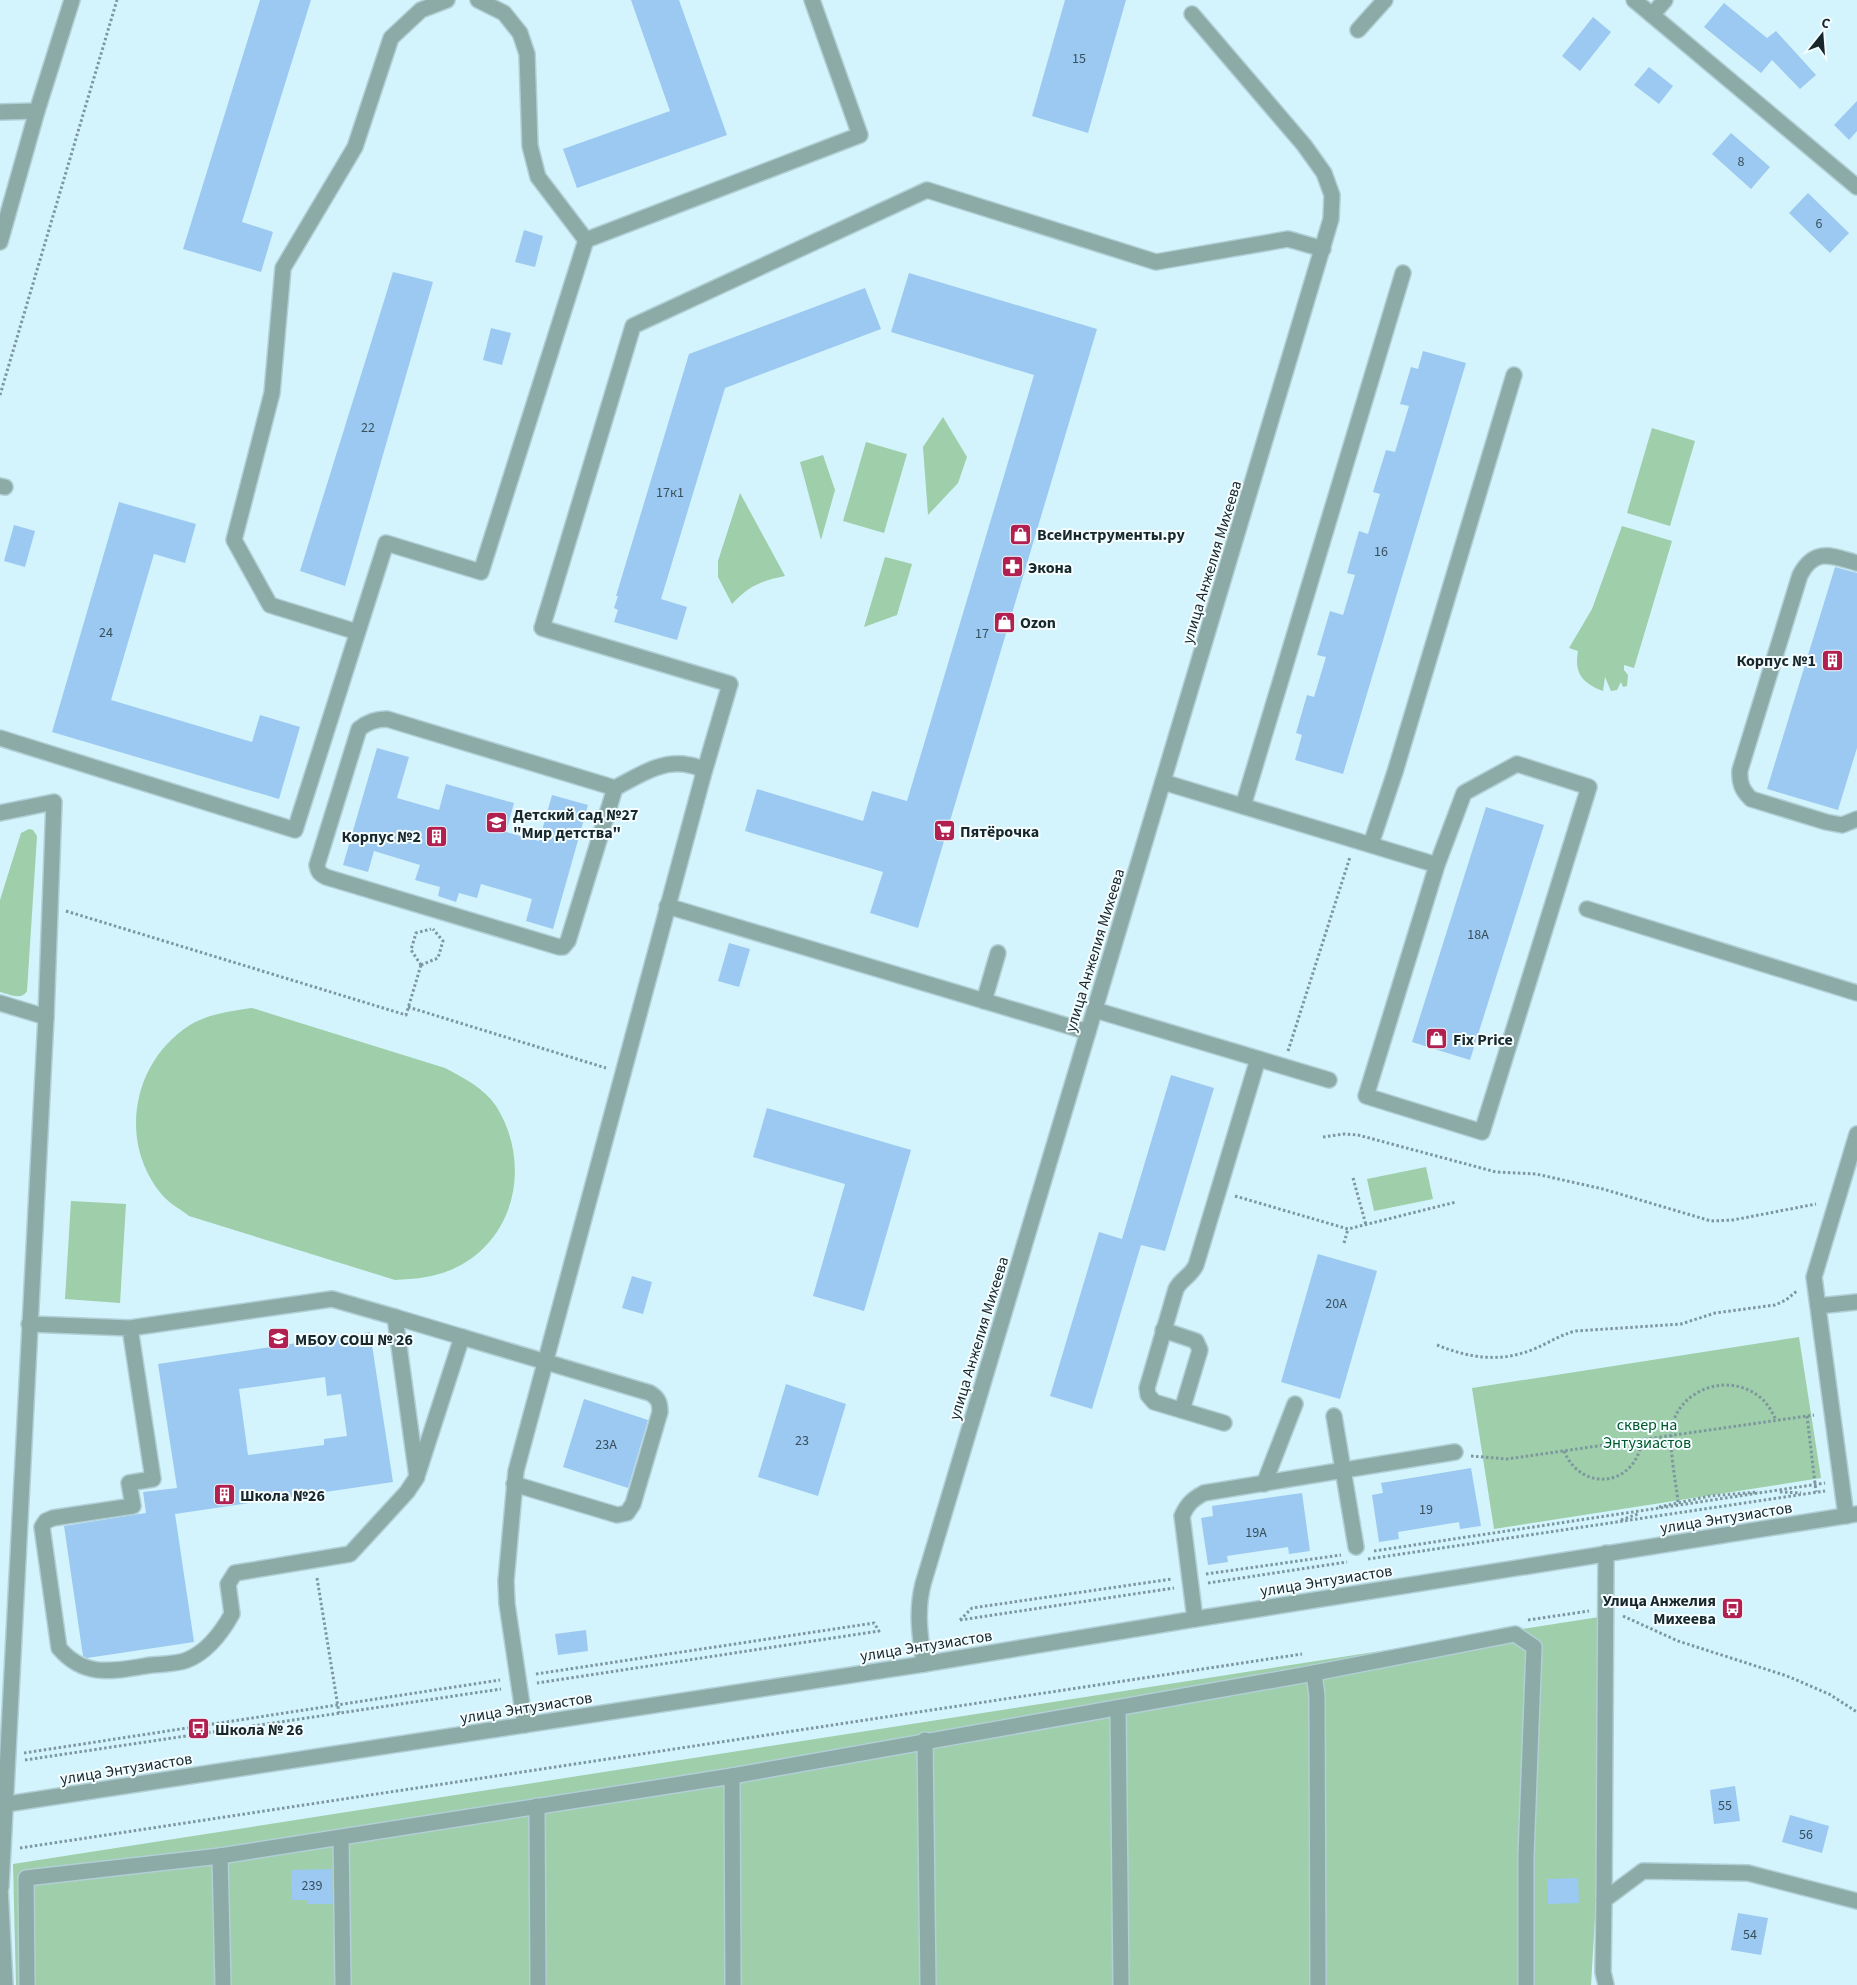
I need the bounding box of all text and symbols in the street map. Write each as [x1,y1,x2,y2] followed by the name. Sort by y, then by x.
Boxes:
[1797,10,1847,60] north arrow
[1819,13,1832,34] text: С
[1072,49,1086,69] house number: 15
[1738,152,1745,172] house number: 8
[1816,214,1823,234] house number: 6
[361,418,375,438] house number: 22
[1177,478,1247,647] street label: улица Анжелия Михеева
[656,483,684,503] house number: 17к1
[1009,522,1033,546] shop icon: ВсеИнструменты.ру
[1037,524,1185,546] place label: ВсеИнструменты.ру
[1374,542,1388,562] house number: 16
[1000,555,1024,579] pharmacy icon: Экона
[1028,557,1072,579] place label: Экона
[992,610,1016,634] shop icon: Ozon
[1020,612,1056,634] place label: Ozon
[99,623,113,643] house number: 24
[975,624,989,644] house number: 17
[1820,648,1844,672] building icon: Корпус №1
[1736,650,1816,672] place label: Корпус №1
[513,804,638,844] place label: Детский сад №27 "Мир детства"
[485,811,509,835] school or university icon: Детский сад №27 "Мир детства"
[932,819,956,843] supermarket icon: Пятёрочка
[960,821,1039,843] place label: Пятёрочка
[425,824,449,848] building icon: Корпус №2
[341,826,421,848] place label: Корпус №2
[1060,866,1130,1035] street label: улица Анжелия Михеева
[1467,925,1489,945] house number: 18А
[1425,1027,1449,1051] shop icon: Fix Price
[1453,1029,1513,1051] place label: Fix Price
[944,1254,1014,1423] street label: улица Анжелия Михеева
[1325,1294,1347,1314] house number: 20А
[267,1327,291,1351] school or university icon: МБОУ СОШ № 26
[295,1329,413,1351] place label: МБОУ СОШ № 26
[1603,1414,1691,1454] park label: сквер на Энтузиастов
[795,1431,809,1451] house number: 23
[595,1435,617,1455] house number: 23А
[212,1483,236,1507] building icon: Школа №26
[240,1485,325,1507] place label: Школа №26
[1659,1497,1794,1539] street label: улица Энтузиастов
[1419,1500,1433,1520] house number: 19
[1245,1523,1267,1543] house number: 19А
[1259,1560,1394,1602] street label: улица Энтузиастов
[1603,1590,1716,1630] place label: Улица Анжелия Михеева
[1720,1597,1744,1621] bus stop icon: Улица Анжелия Михеева
[859,1625,994,1667] street label: улица Энтузиастов
[459,1687,594,1729] street label: улица Энтузиастов
[187,1717,211,1741] bus stop icon: Школа № 26
[215,1719,303,1741] place label: Школа № 26
[59,1748,194,1790] street label: улица Энтузиастов
[1718,1796,1732,1816] house number: 55
[1799,1825,1813,1845] house number: 56
[302,1876,322,1896] house number: 239
[1743,1925,1757,1945] house number: 54

